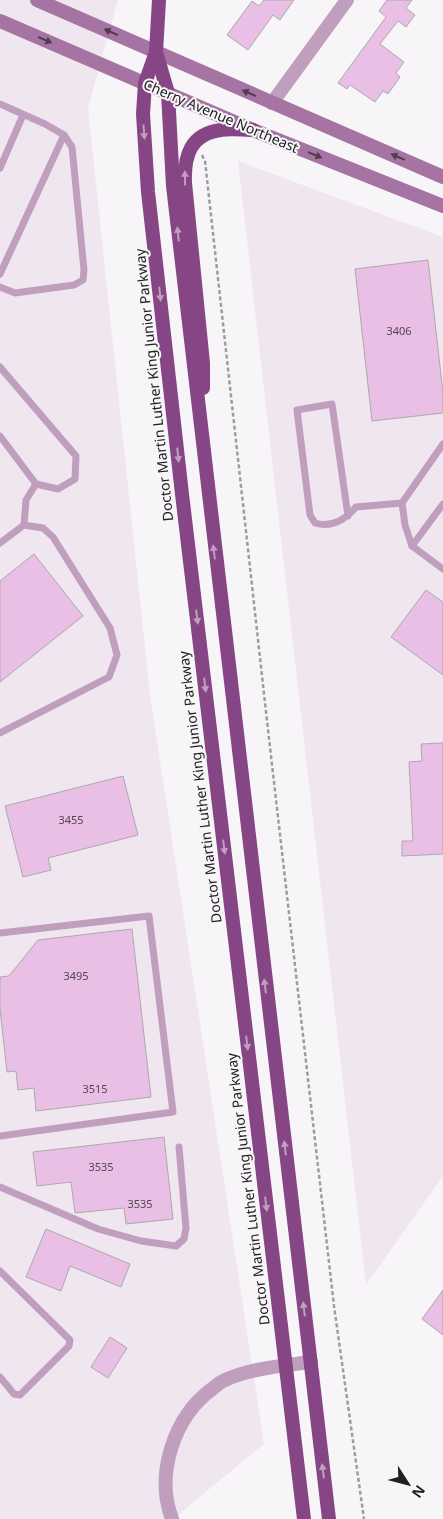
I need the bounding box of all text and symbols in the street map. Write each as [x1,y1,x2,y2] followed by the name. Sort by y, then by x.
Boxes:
[104,28,118,36] one-way arrow
[38,37,52,45] one-way arrow
[141,74,302,157] street label: Cherry Avenue Northeast
[242,88,256,96] one-way arrow
[141,124,149,140] one-way arrow
[308,151,323,159] one-way arrow
[391,153,405,161] one-way arrow
[180,170,188,186] one-way arrow
[174,226,182,242] one-way arrow
[130,247,177,522] street label: Doctor Martin Luther King Junior Parkway
[156,286,164,302] one-way arrow
[386,323,412,338] house number: 3406
[174,447,182,463] one-way arrow
[210,544,218,560] one-way arrow
[193,609,201,625] one-way arrow
[173,649,226,924] street label: Doctor Martin Luther King Junior Parkway
[201,678,209,694] one-way arrow
[58,812,84,827] house number: 3455
[220,839,228,855] one-way arrow
[63,968,89,983] house number: 3495
[261,978,269,994] one-way arrow
[243,1035,251,1051] one-way arrow
[221,1051,274,1326] street label: Doctor Martin Luther King Junior Parkway
[82,1081,108,1096] house number: 3515
[281,1140,289,1156] one-way arrow
[88,1159,114,1174] house number: 3535
[127,1196,153,1211] house number: 3535
[262,1197,270,1213] one-way arrow
[300,1301,308,1317] one-way arrow
[383,1459,433,1509] north arrow
[319,1462,327,1478] one-way arrow
[408,1482,430,1502] text: N

